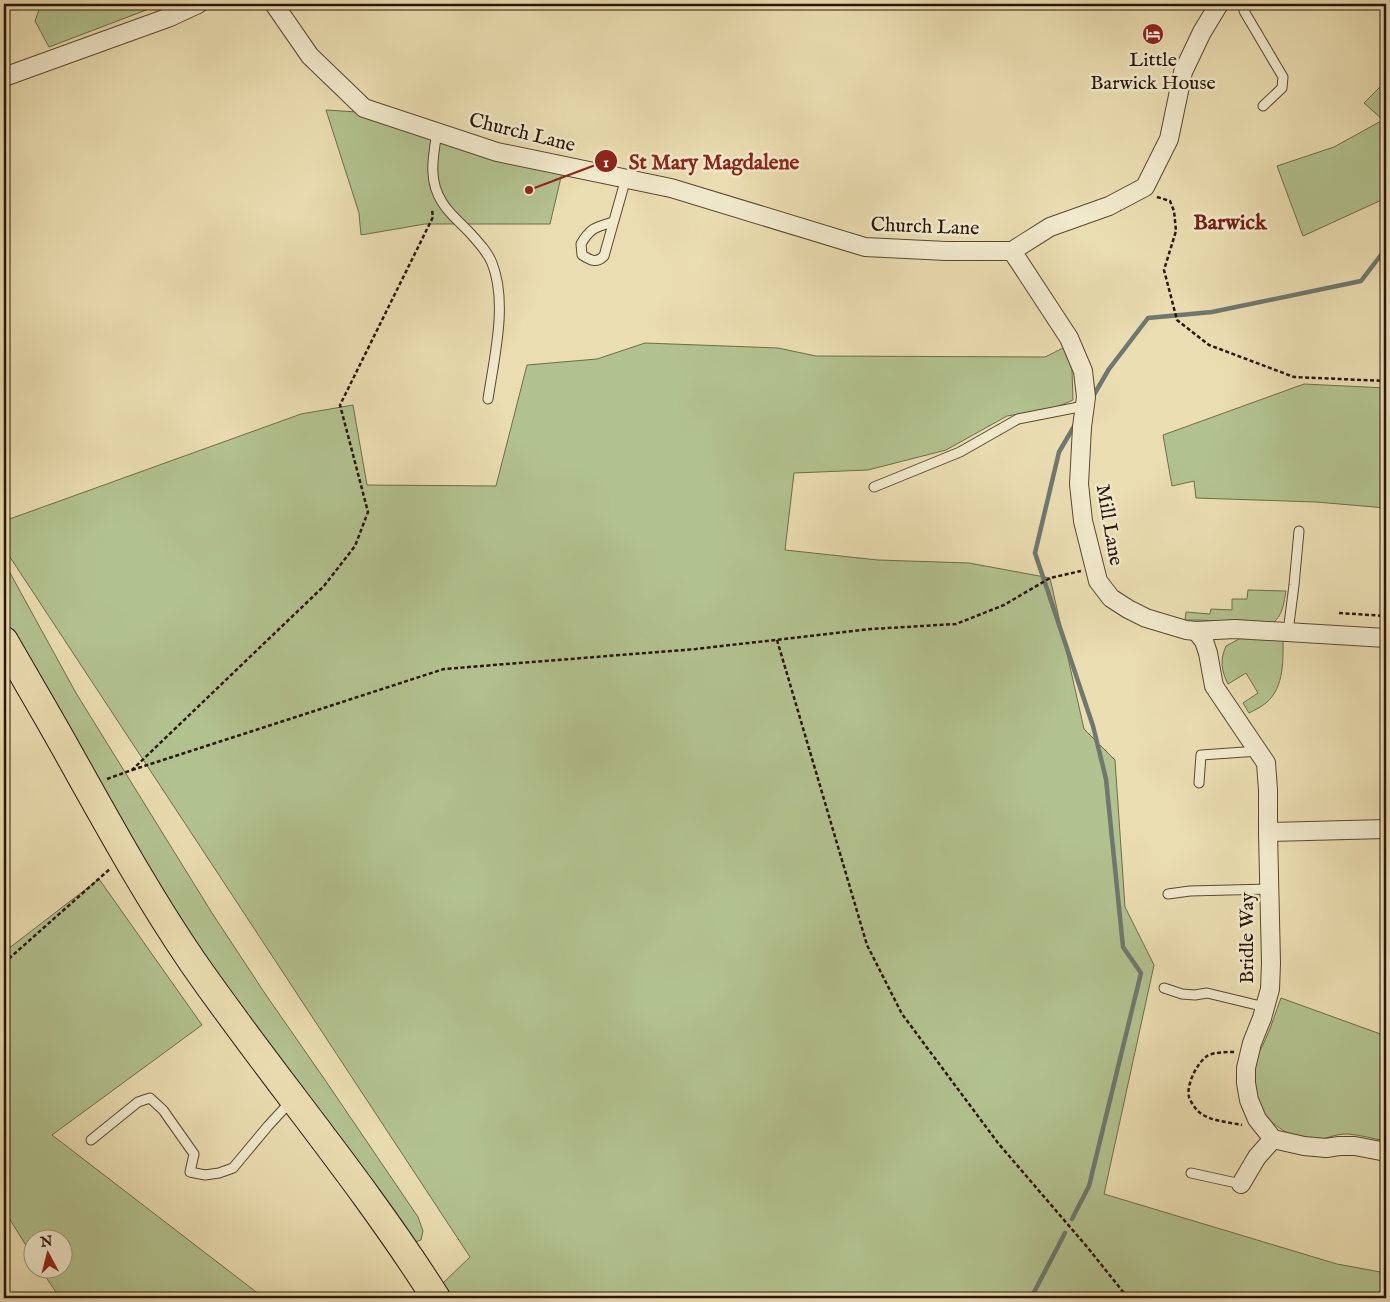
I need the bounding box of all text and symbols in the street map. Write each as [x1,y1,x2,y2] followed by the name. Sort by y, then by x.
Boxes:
[1141,22,1165,46] hotel icon: Little Barwick House
[1090,48,1216,96] place label: Little Barwick House
[466,108,578,158] street label: Church Lane
[593,143,809,179] callout: St Mary Magdalene
[629,150,800,177] text: St Mary Magdalene
[603,153,609,172] text: 1
[1193,209,1268,237] district label: Barwick
[870,213,980,241] street label: Church Lane
[1090,482,1128,568] street label: Mill Lane
[1235,892,1260,984] street label: Bridle Way
[22,1230,72,1280] north arrow
[38,1232,54,1252] text: N

